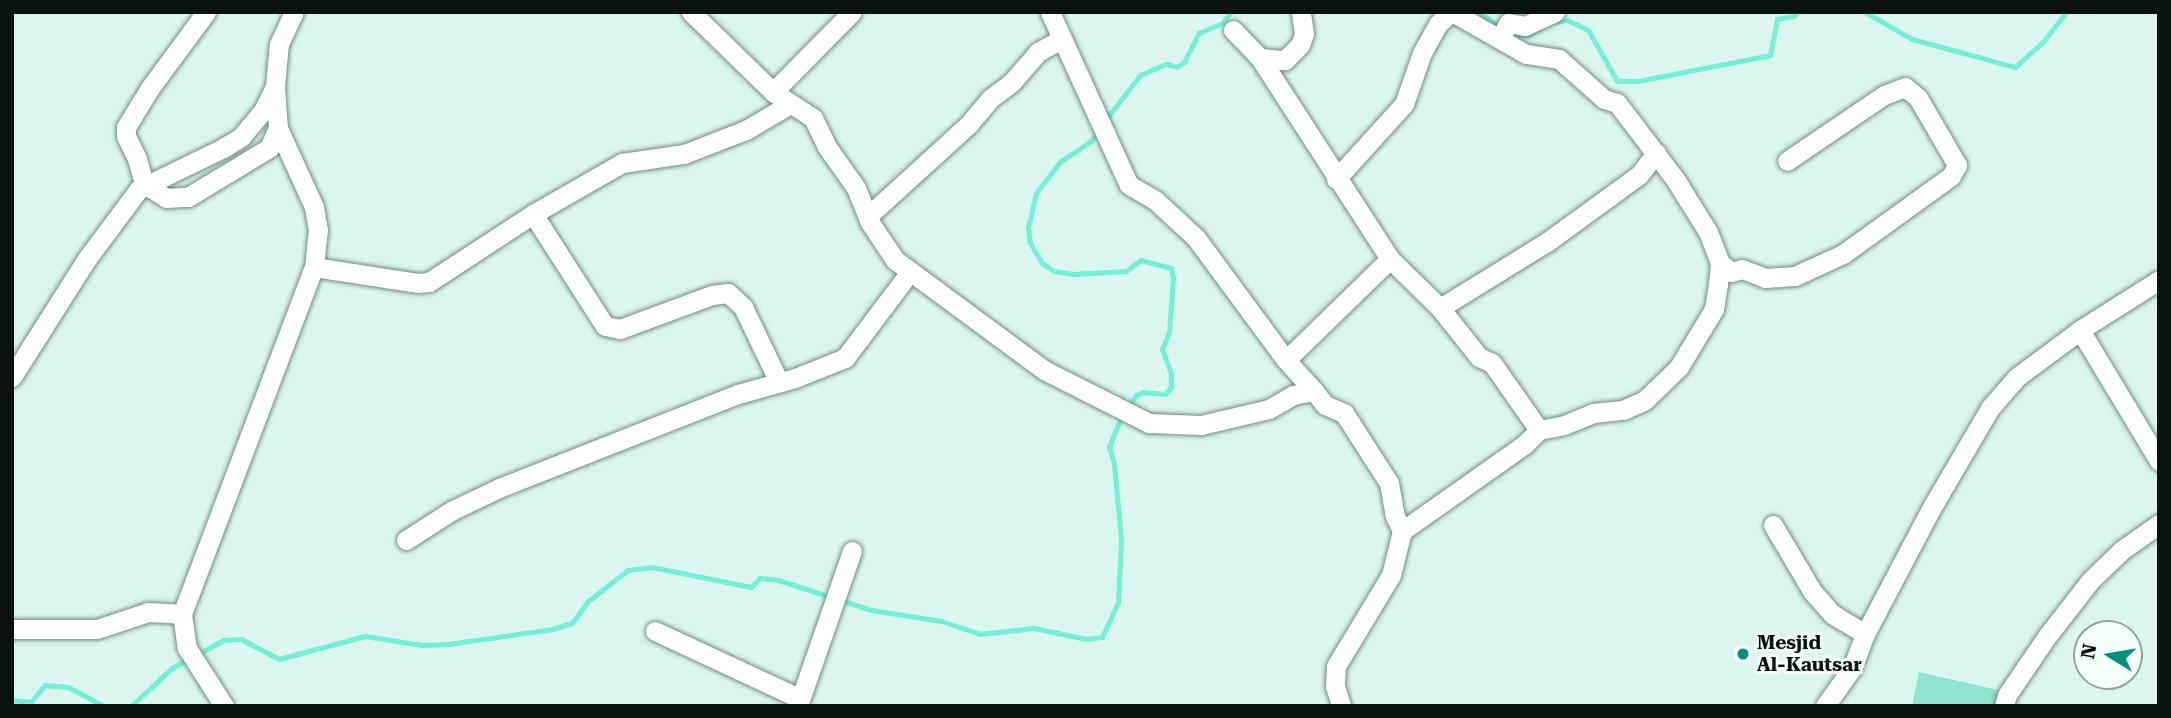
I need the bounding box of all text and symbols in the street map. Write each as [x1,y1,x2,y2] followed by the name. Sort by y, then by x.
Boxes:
[2073,620,2143,690] north arrow
[1757,632,1862,676] place label: Mesjid Al-Kautsar
[2076,642,2102,661] text: N
[1735,646,1751,662] marker: Mesjid Al-Kautsar

